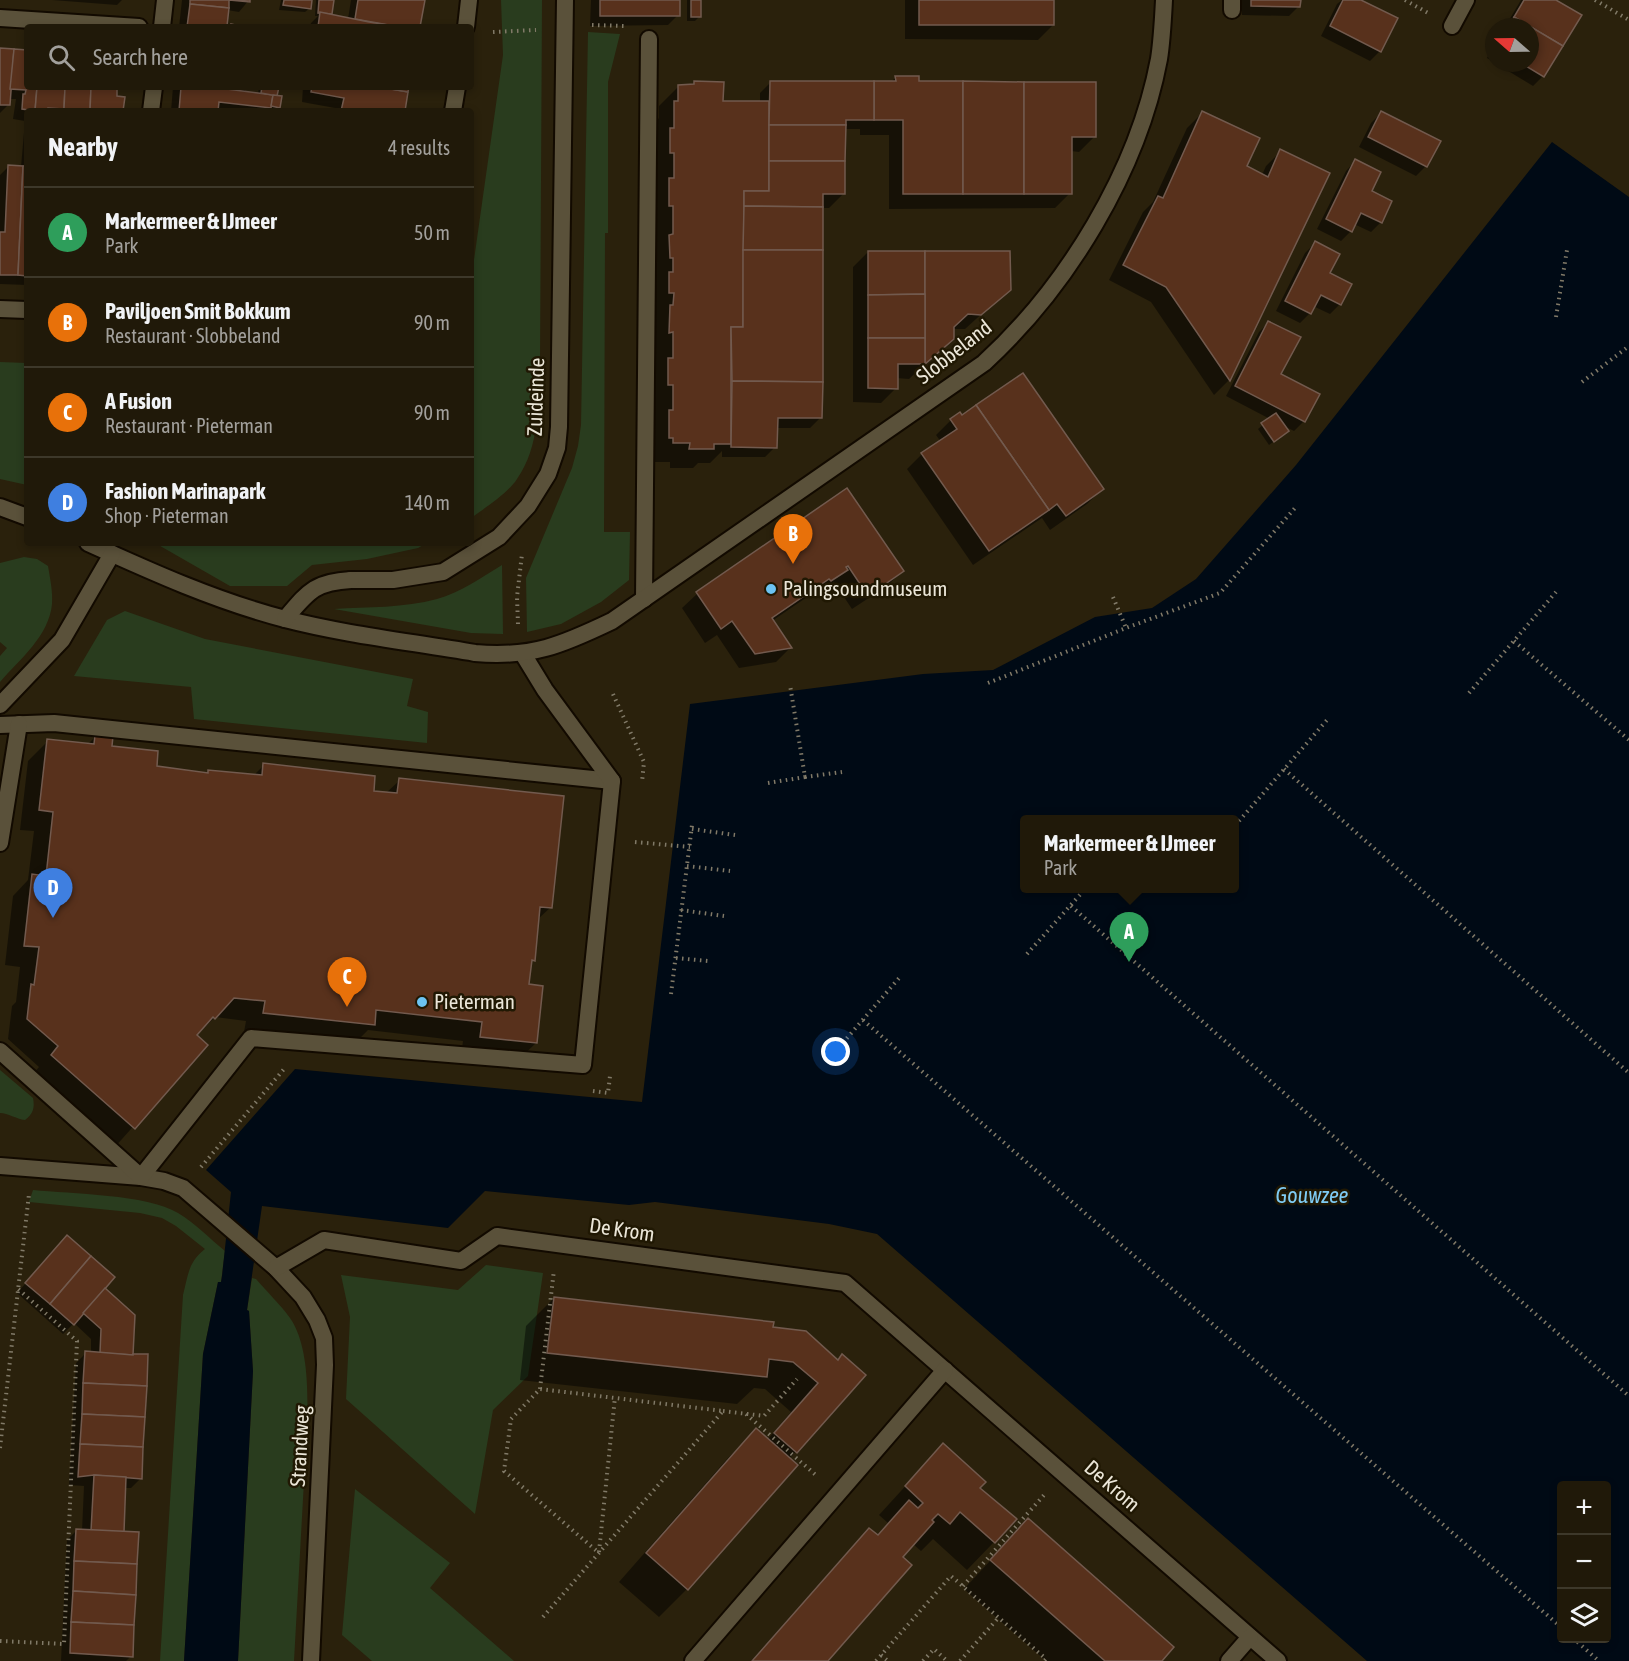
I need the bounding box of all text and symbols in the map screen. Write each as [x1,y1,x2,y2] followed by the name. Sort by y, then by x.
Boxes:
[1485,18,1539,72] north arrow
[24,24,474,90] search box
[45,41,78,74] icon: search
[93,44,188,70] text: Search here
[48,132,118,162] text: Nearby
[388,136,450,159] text: 4 results
[105,208,277,234] text: Markermeer & IJmeer
[63,221,72,244] text: A
[414,221,450,244] text: 50 m
[105,234,138,257] text: Park
[105,298,291,324] text: Paviljoen Smit Bokkum
[63,311,72,334] text: B
[414,311,450,334] text: 90 m
[911,314,996,388] street label: Slobbeland
[105,324,281,347] text: Restaurant · Slobbeland
[522,357,548,437] street label: Zuideinde
[105,388,172,414] text: A Fusion
[63,401,72,424] text: C
[414,401,450,424] text: 90 m
[105,414,273,437] text: Restaurant · Pieterman
[105,478,265,504] text: Fashion Marinapark
[62,491,73,514] text: D
[405,491,450,514] text: 140 m
[105,504,229,527] text: Shop · Pieterman
[774,514,812,564] pin: B
[783,576,947,600] place label: Palingsoundmuseum
[764,582,778,596] marker: Palingsoundmuseum
[1020,815,1239,893] popup
[1044,830,1215,856] text: Markermeer & IJmeer
[1044,856,1077,879] text: Park
[34,868,72,918] pin: D
[1110,912,1148,962] pin: A
[328,958,366,1007] pin: C
[434,989,515,1013] place label: Pieterman
[415,995,429,1009] marker: Pieterman
[821,1037,850,1066] your location
[1276,1182,1349,1208] water label: Gouwzee
[588,1213,656,1245] street label: De Krom
[285,1405,313,1487] street label: Strandweg
[1080,1455,1145,1516] street label: De Krom
[1557,1481,1611,1643] map controls
[1557,1481,1611,1535] button: +
[1557,1535,1611,1589] button: −
[1557,1589,1611,1643] button: layers

